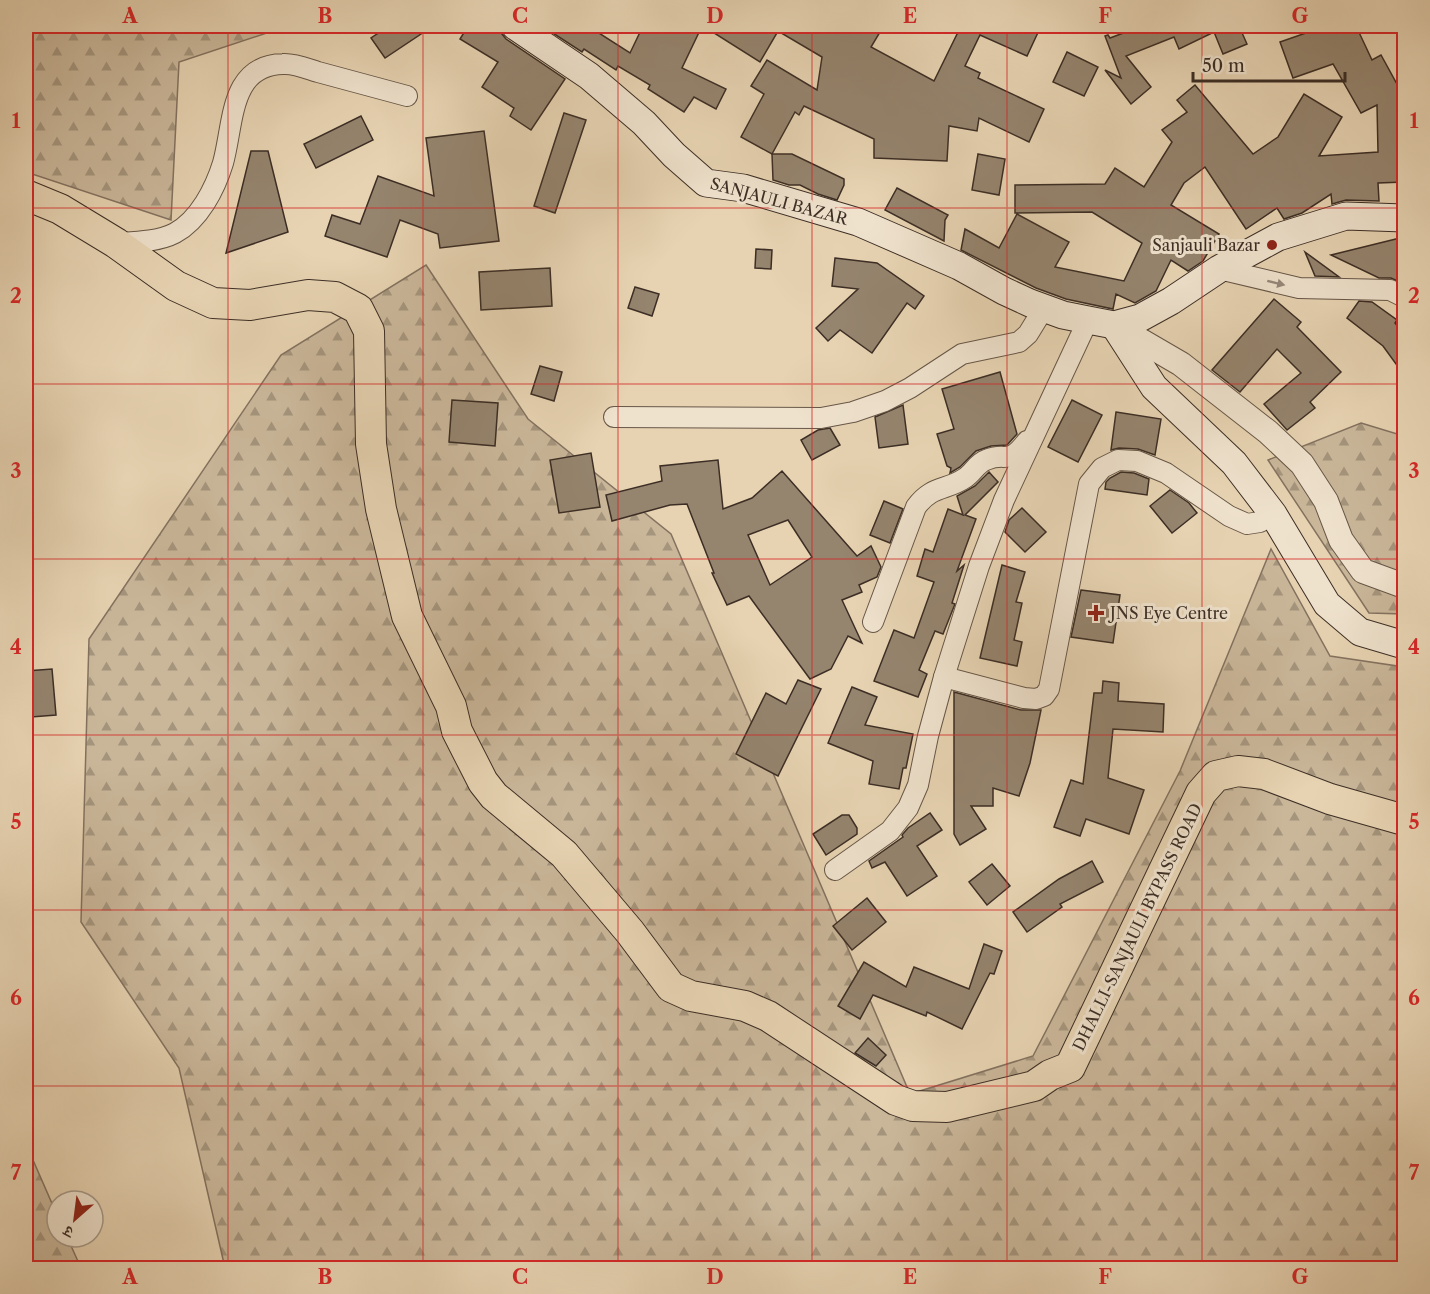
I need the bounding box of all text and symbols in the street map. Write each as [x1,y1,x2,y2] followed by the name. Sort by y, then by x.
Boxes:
[121,4,138,28] text: A
[318,4,333,28] text: B
[512,4,528,28] text: C
[706,4,724,28] text: D
[903,4,917,28] text: E
[1098,4,1112,28] text: F
[1292,4,1309,28] text: G
[1193,45,1344,83] scale bar
[1202,55,1245,77] text: 50 m
[12,109,21,133] text: 1
[1410,109,1419,133] text: 1
[708,173,851,229] street label: SANJAULI BAZAR
[1152,235,1260,255] place label: Sanjauli Bazar
[1265,238,1279,252] marker: Sanjauli Bazar
[1267,278,1285,288] one-way arrow
[10,284,22,308] text: 2
[1408,284,1420,308] text: 2
[10,459,22,483] text: 3
[1408,459,1420,483] text: 3
[1107,603,1228,623] place label: JNS Eye Centre
[1087,604,1105,622] marker: JNS Eye Centre
[10,635,22,659] text: 4
[1408,635,1420,659] text: 4
[1068,800,1206,1054] street label: DHALLI-SANJAULI BYPASS ROAD
[10,810,22,834] text: 5
[1408,810,1420,834] text: 5
[10,986,22,1010] text: 6
[1408,986,1420,1010] text: 6
[11,1161,22,1185] text: 7
[1409,1161,1420,1185] text: 7
[45,1189,105,1249] north arrow
[58,1221,77,1243] text: उ
[121,1265,138,1289] text: A
[318,1265,333,1289] text: B
[512,1265,528,1289] text: C
[706,1265,724,1289] text: D
[903,1265,917,1289] text: E
[1098,1265,1112,1289] text: F
[1292,1265,1309,1289] text: G

